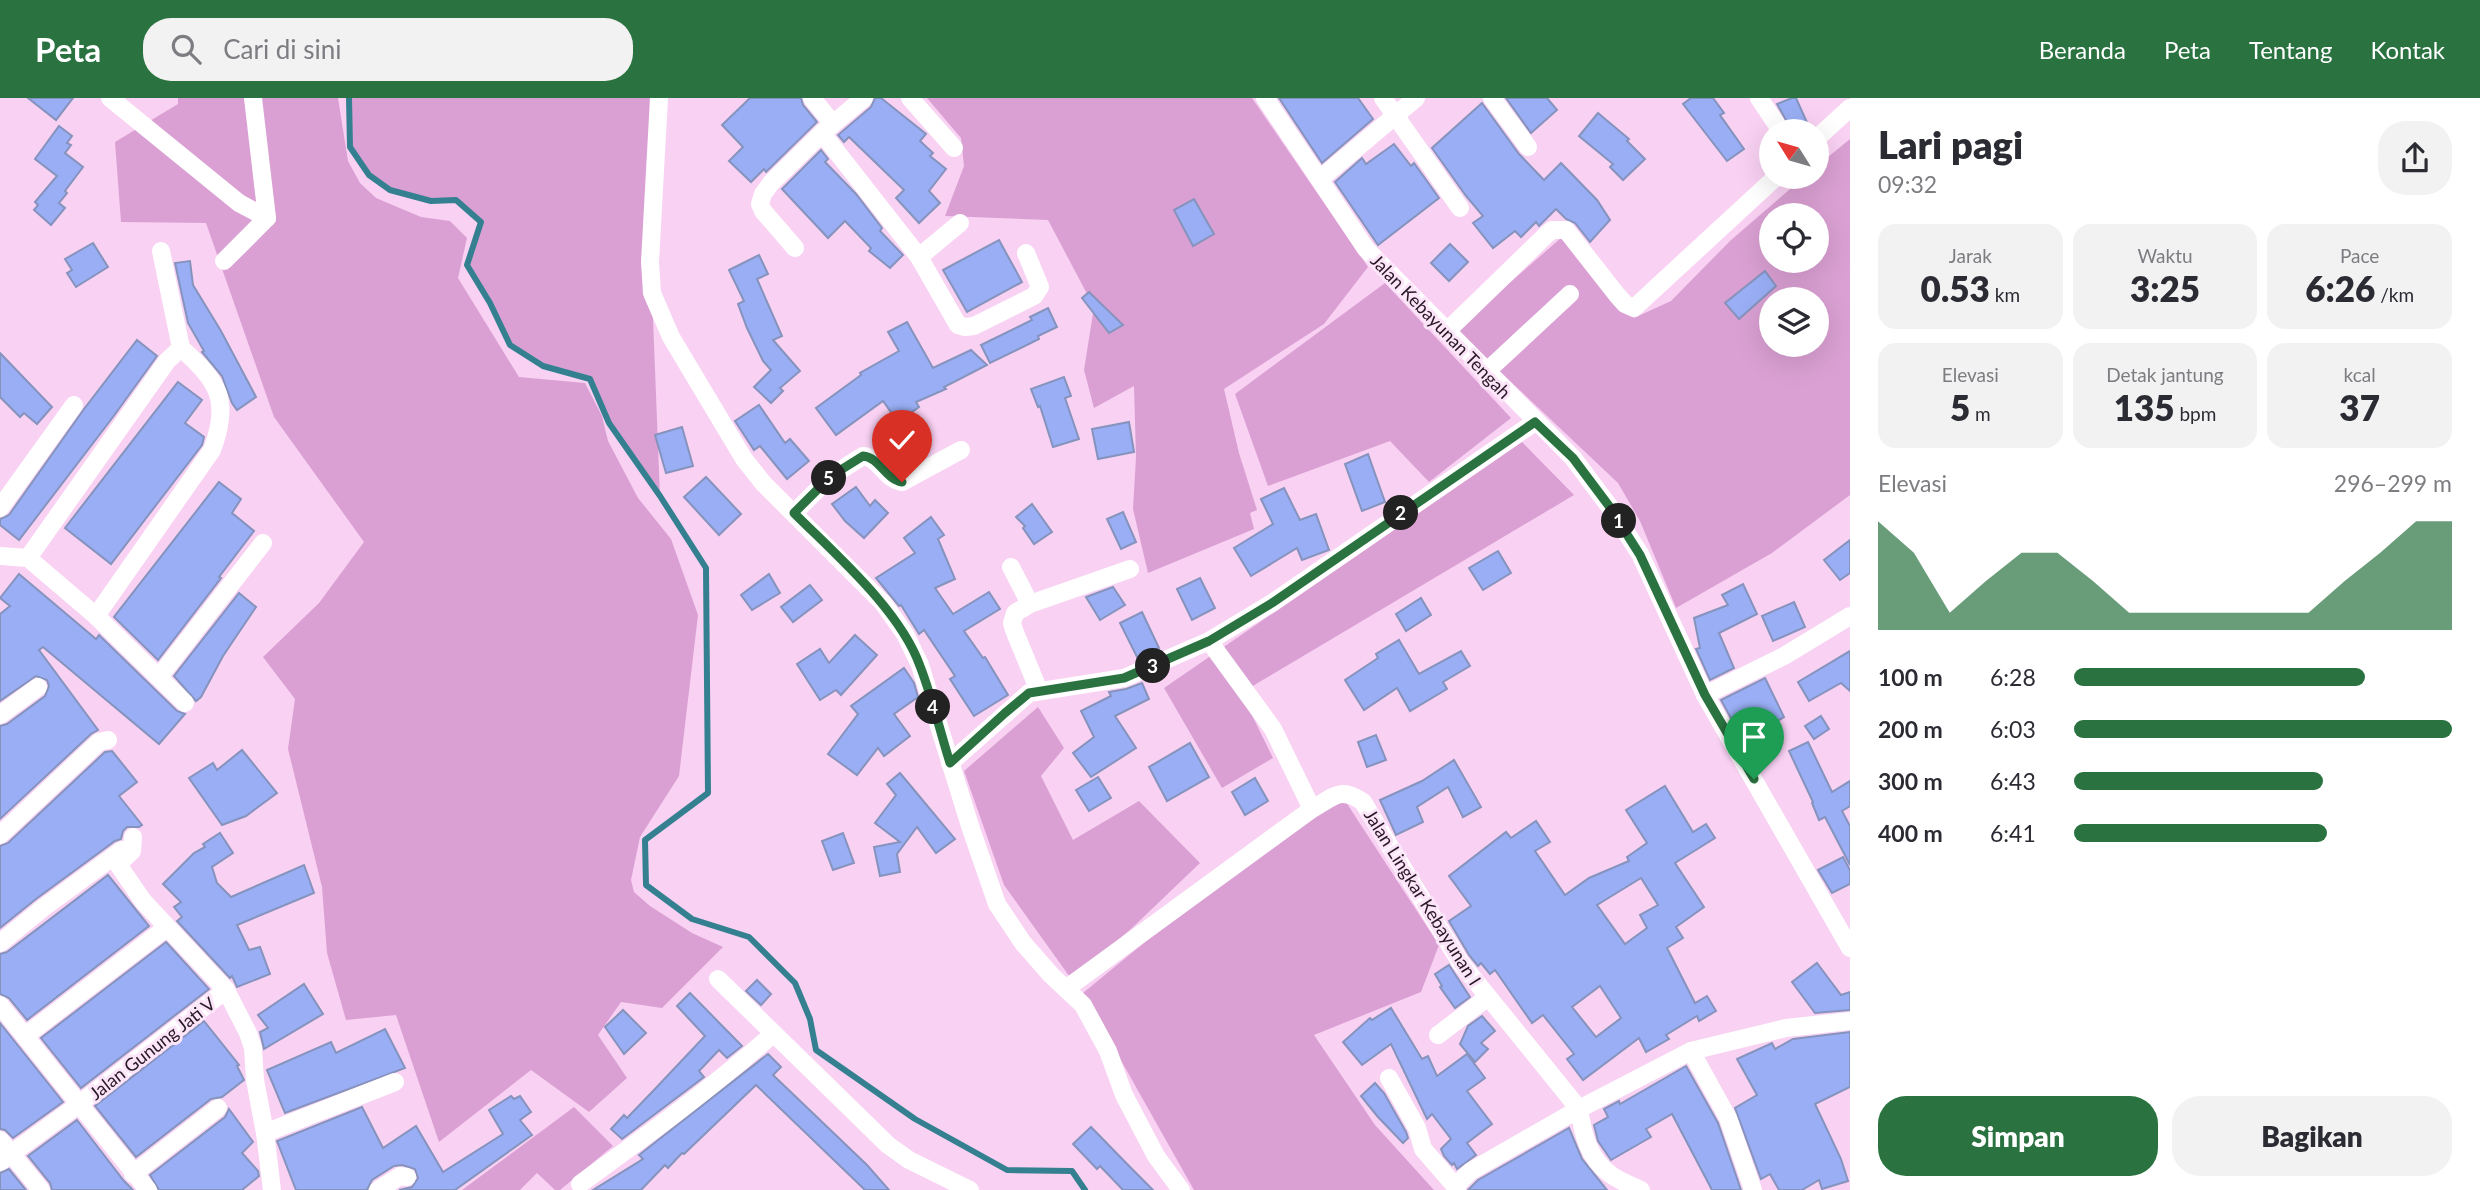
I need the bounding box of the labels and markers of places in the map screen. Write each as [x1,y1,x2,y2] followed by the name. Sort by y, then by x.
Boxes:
[872,410,932,482] pin
[812,460,846,496] pin: 5
[1384,496,1418,530] pin: 2
[1602,504,1636,538] pin: 1
[1136,648,1170,684] pin: 3
[916,690,950,724] pin: 4
[1724,707,1784,779] pin

